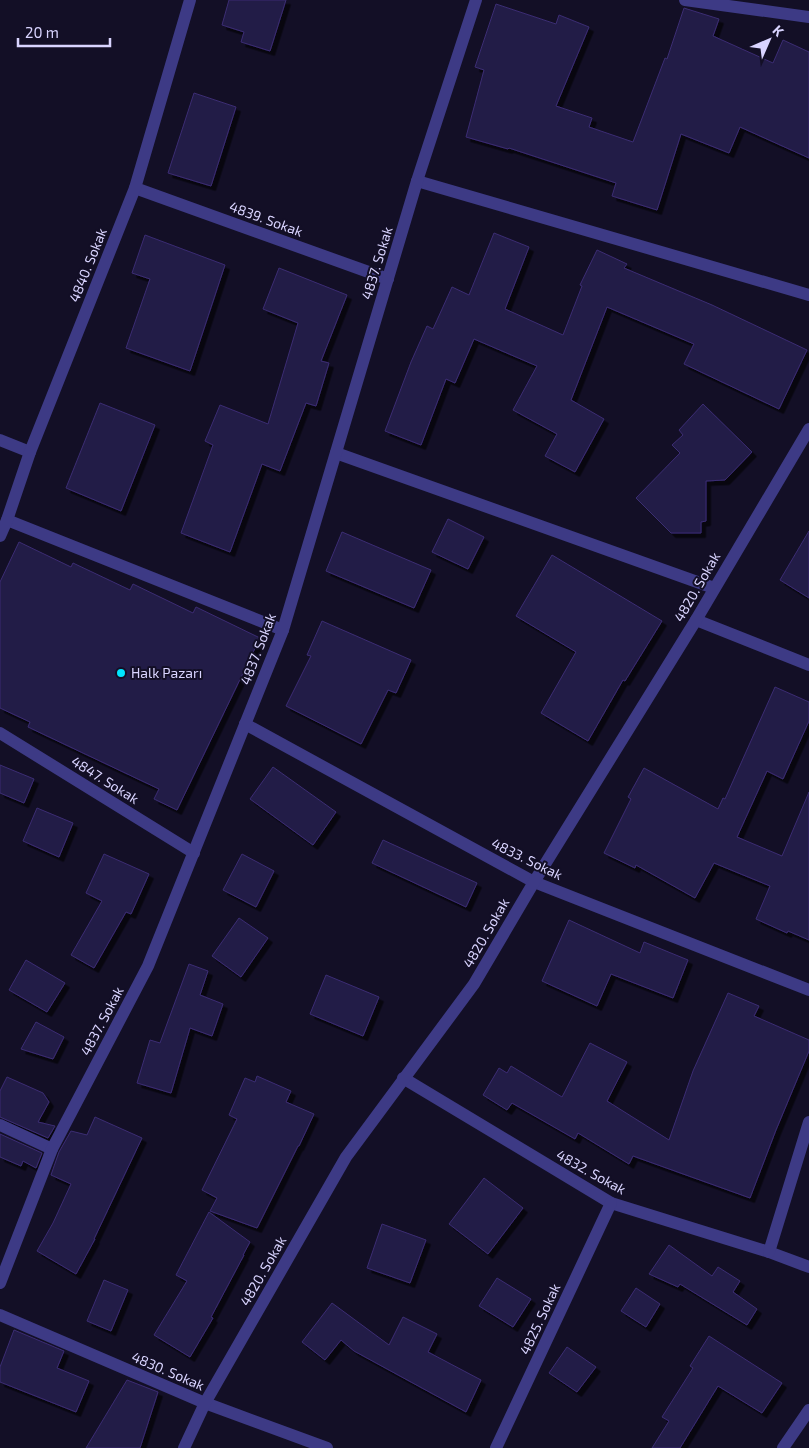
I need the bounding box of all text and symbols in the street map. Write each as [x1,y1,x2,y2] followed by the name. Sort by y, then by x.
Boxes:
[18,15,110,47] scale bar
[744,15,794,65] north arrow
[769,21,788,40] text: K
[25,23,59,41] text: 20 m
[227,197,305,240] street label: 4839. Sokak
[357,224,396,301] street label: 4837. Sokak
[65,225,110,304] street label: 4840. Sokak
[670,549,723,625] street label: 4820. Sokak
[236,611,279,687] street label: 4837. Sokak
[131,664,202,681] place label: Halk Pazarı
[115,667,127,679] marker: Halk Pazarı
[68,752,142,807] street label: 4847. Sokak
[489,834,565,883] street label: 4833. Sokak
[459,895,512,971] street label: 4820. Sokak
[76,983,127,1058] street label: 4837. Sokak
[554,1146,629,1198] street label: 4832. Sokak
[236,1233,289,1309] street label: 4820. Sokak
[516,1281,563,1357] street label: 4825. Sokak
[129,1348,207,1393] street label: 4830. Sokak

